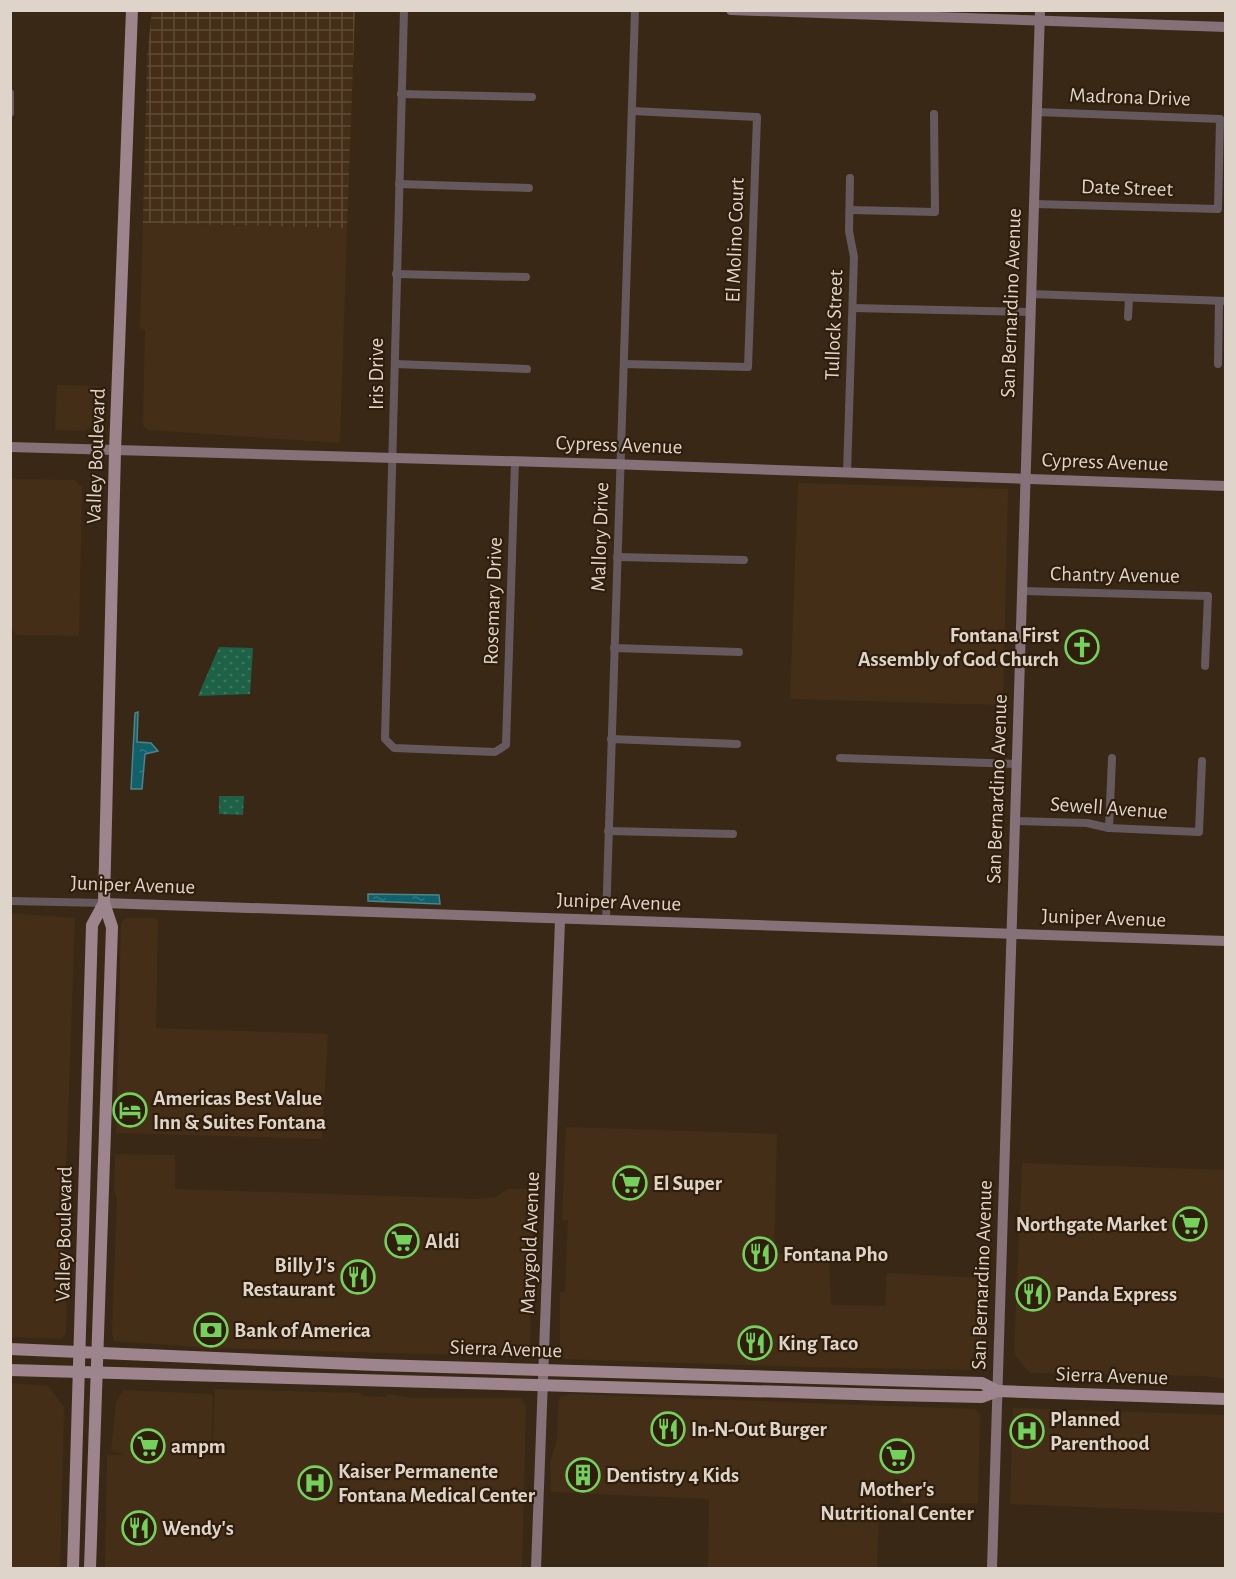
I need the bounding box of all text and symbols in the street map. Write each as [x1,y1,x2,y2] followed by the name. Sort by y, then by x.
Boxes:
[1069,84,1191,110] street label: Madrona Drive
[1081,176,1174,200] street label: Date Street
[722,177,748,303] street label: El Molino Court
[997,208,1025,398] street label: San Bernardino Avenue
[822,269,846,381] street label: Tullock Street
[366,338,387,410] street label: Iris Drive
[83,388,109,524] street label: Valley Boulevard
[555,432,683,458] street label: Cypress Avenue
[1041,449,1169,475] street label: Cypress Avenue
[588,482,612,592] street label: Mallory Drive
[480,537,506,665] street label: Rosemary Drive
[1050,563,1180,587] street label: Chantry Avenue
[858,625,1059,670] place label: Fontana First Assembly of God Church
[1064,629,1100,665] church icon: Fontana First Assembly of God Church
[983,694,1011,884] street label: San Bernardino Avenue
[1050,793,1168,823] street label: Sewell Avenue
[70,872,196,898] street label: Juniper Avenue
[556,889,682,915] street label: Juniper Avenue
[1041,905,1167,931] street label: Juniper Avenue
[153,1088,326,1133] place label: Americas Best Value Inn & Suites Fontana
[112,1092,148,1128] hotel icon: Americas Best Value Inn & Suites Fontana
[612,1165,648,1201] supermarket icon: El Super
[52,1166,76,1302] street label: Valley Boulevard
[517,1171,543,1315] street label: Marygold Avenue
[653,1173,723,1194] place label: El Super
[968,1180,996,1370] street label: San Bernardino Avenue
[1172,1206,1208,1242] supermarket icon: Northgate Market
[1016,1214,1167,1235] place label: Northgate Market
[384,1223,420,1259] supermarket icon: Aldi
[425,1231,460,1252] place label: Aldi
[742,1236,778,1272] restaurant icon: Fontana Pho
[783,1244,888,1265] place label: Fontana Pho
[242,1255,335,1300] place label: Billy J's Restaurant
[340,1259,376,1295] restaurant icon: Billy J's Restaurant
[1015,1276,1051,1312] restaurant icon: Panda Express
[1056,1284,1177,1305] place label: Panda Express
[193,1312,229,1348] bank icon: Bank of America
[234,1320,371,1341] place label: Bank of America
[737,1325,773,1361] restaurant icon: King Taco
[778,1333,858,1354] place label: King Taco
[449,1337,563,1361] street label: Sierra Avenue
[1055,1364,1169,1388] street label: Sierra Avenue
[1050,1409,1150,1454] place label: Planned Parenthood
[650,1411,686,1447] restaurant icon: In-N-Out Burger
[1009,1413,1045,1449] hospital icon: Planned Parenthood
[691,1419,828,1440] place label: In-N-Out Burger
[130,1428,166,1464] supermarket icon: ampm
[171,1436,226,1457] place label: ampm
[879,1438,915,1474] supermarket icon: Mother's Nutritional Center
[565,1457,601,1493] building icon: Dentistry 4 Kids
[338,1461,536,1506] place label: Kaiser Permanente Fontana Medical Center
[297,1465,333,1501] hospital icon: Kaiser Permanente Fontana Medical Center
[606,1465,739,1486] place label: Dentistry 4 Kids
[820,1479,975,1524] place label: Mother's Nutritional Center
[121,1510,157,1546] restaurant icon: Wendy's
[162,1518,234,1539] place label: Wendy's

